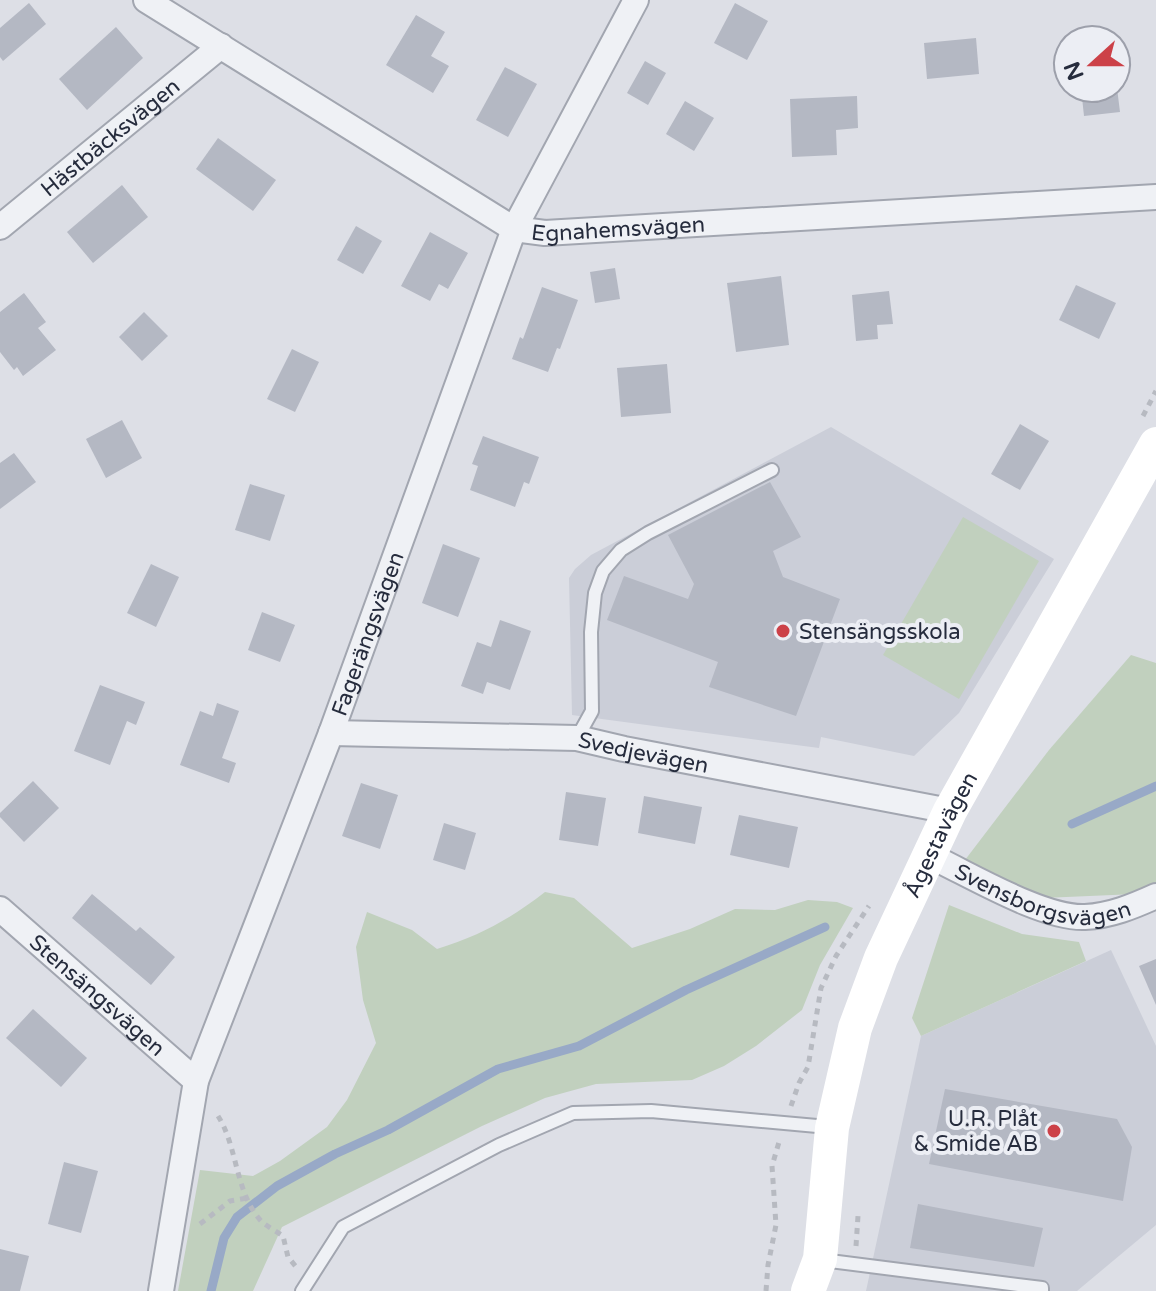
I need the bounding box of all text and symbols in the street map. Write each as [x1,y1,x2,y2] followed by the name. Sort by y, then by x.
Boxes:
[1052,24,1132,104] north arrow
[1059,58,1090,84] text: N
[36,73,185,202] street label: Hästbäcksvägen
[530,212,706,247] street label: Egnahemsvägen
[326,548,410,719] street label: Fagerängsvägen
[799,619,961,645] place label: Stensängsskola
[774,622,792,640] marker: Stensängsskola
[576,727,711,779] street label: Svedjevägen
[898,767,983,902] street label: Ågestavägen
[950,859,1134,931] street label: Svensborgsvägen
[24,929,170,1062] street label: Stensängsvägen
[913,1106,1038,1157] place label: U.R. Plåt & Smide AB
[1045,1122,1063,1140] marker: U.R. Plåt & Smide AB

